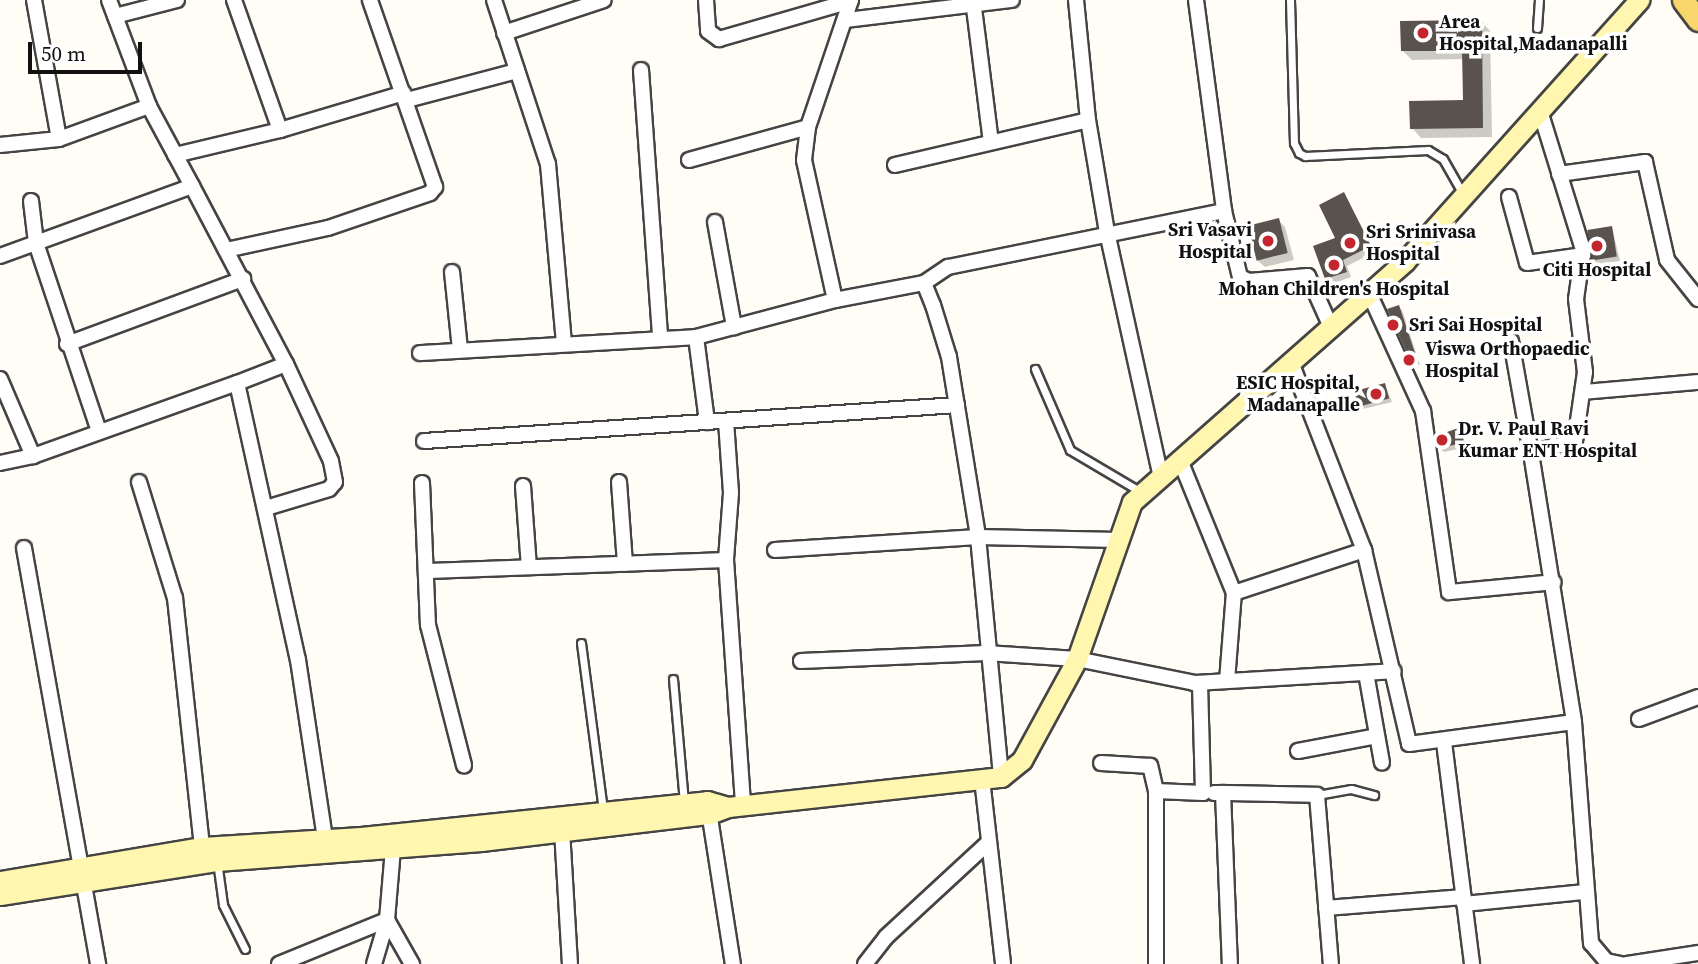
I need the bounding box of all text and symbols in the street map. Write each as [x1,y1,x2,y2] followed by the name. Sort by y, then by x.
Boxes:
[1439,11,1627,55] place label: Area Hospital,Madanapalli
[1413,23,1433,43] marker: Area Hospital,Madanapalli
[32,28,145,72] scale bar
[41,39,86,68] text: 50 m
[1167,219,1252,263] place label: Sri Vasavi Hospital
[1366,221,1476,265] place label: Sri Srinivasa Hospital
[1258,231,1278,251] marker: Sri Vasavi Hospital
[1340,233,1360,253] marker: Sri Srinivasa Hospital
[1587,236,1607,256] marker: Citi Hospital
[1324,255,1344,275] marker: Mohan Children's Hospital
[1543,259,1651,281] place label: Citi Hospital
[1219,278,1449,300] place label: Mohan Children's Hospital
[1409,314,1542,336] place label: Sri Sai Hospital
[1383,315,1403,335] marker: Sri Sai Hospital
[1425,338,1590,382] place label: Viswa Orthopaedic Hospital
[1399,350,1419,370] marker: Viswa Orthopaedic Hospital
[1236,372,1360,416] place label: ESIC Hospital, Madanapalle
[1366,384,1386,404] marker: ESIC Hospital, Madanapalle
[1458,418,1637,462] place label: Dr. V. Paul Ravi Kumar ENT Hospital
[1432,430,1452,450] marker: Dr. V. Paul Ravi Kumar ENT Hospital

